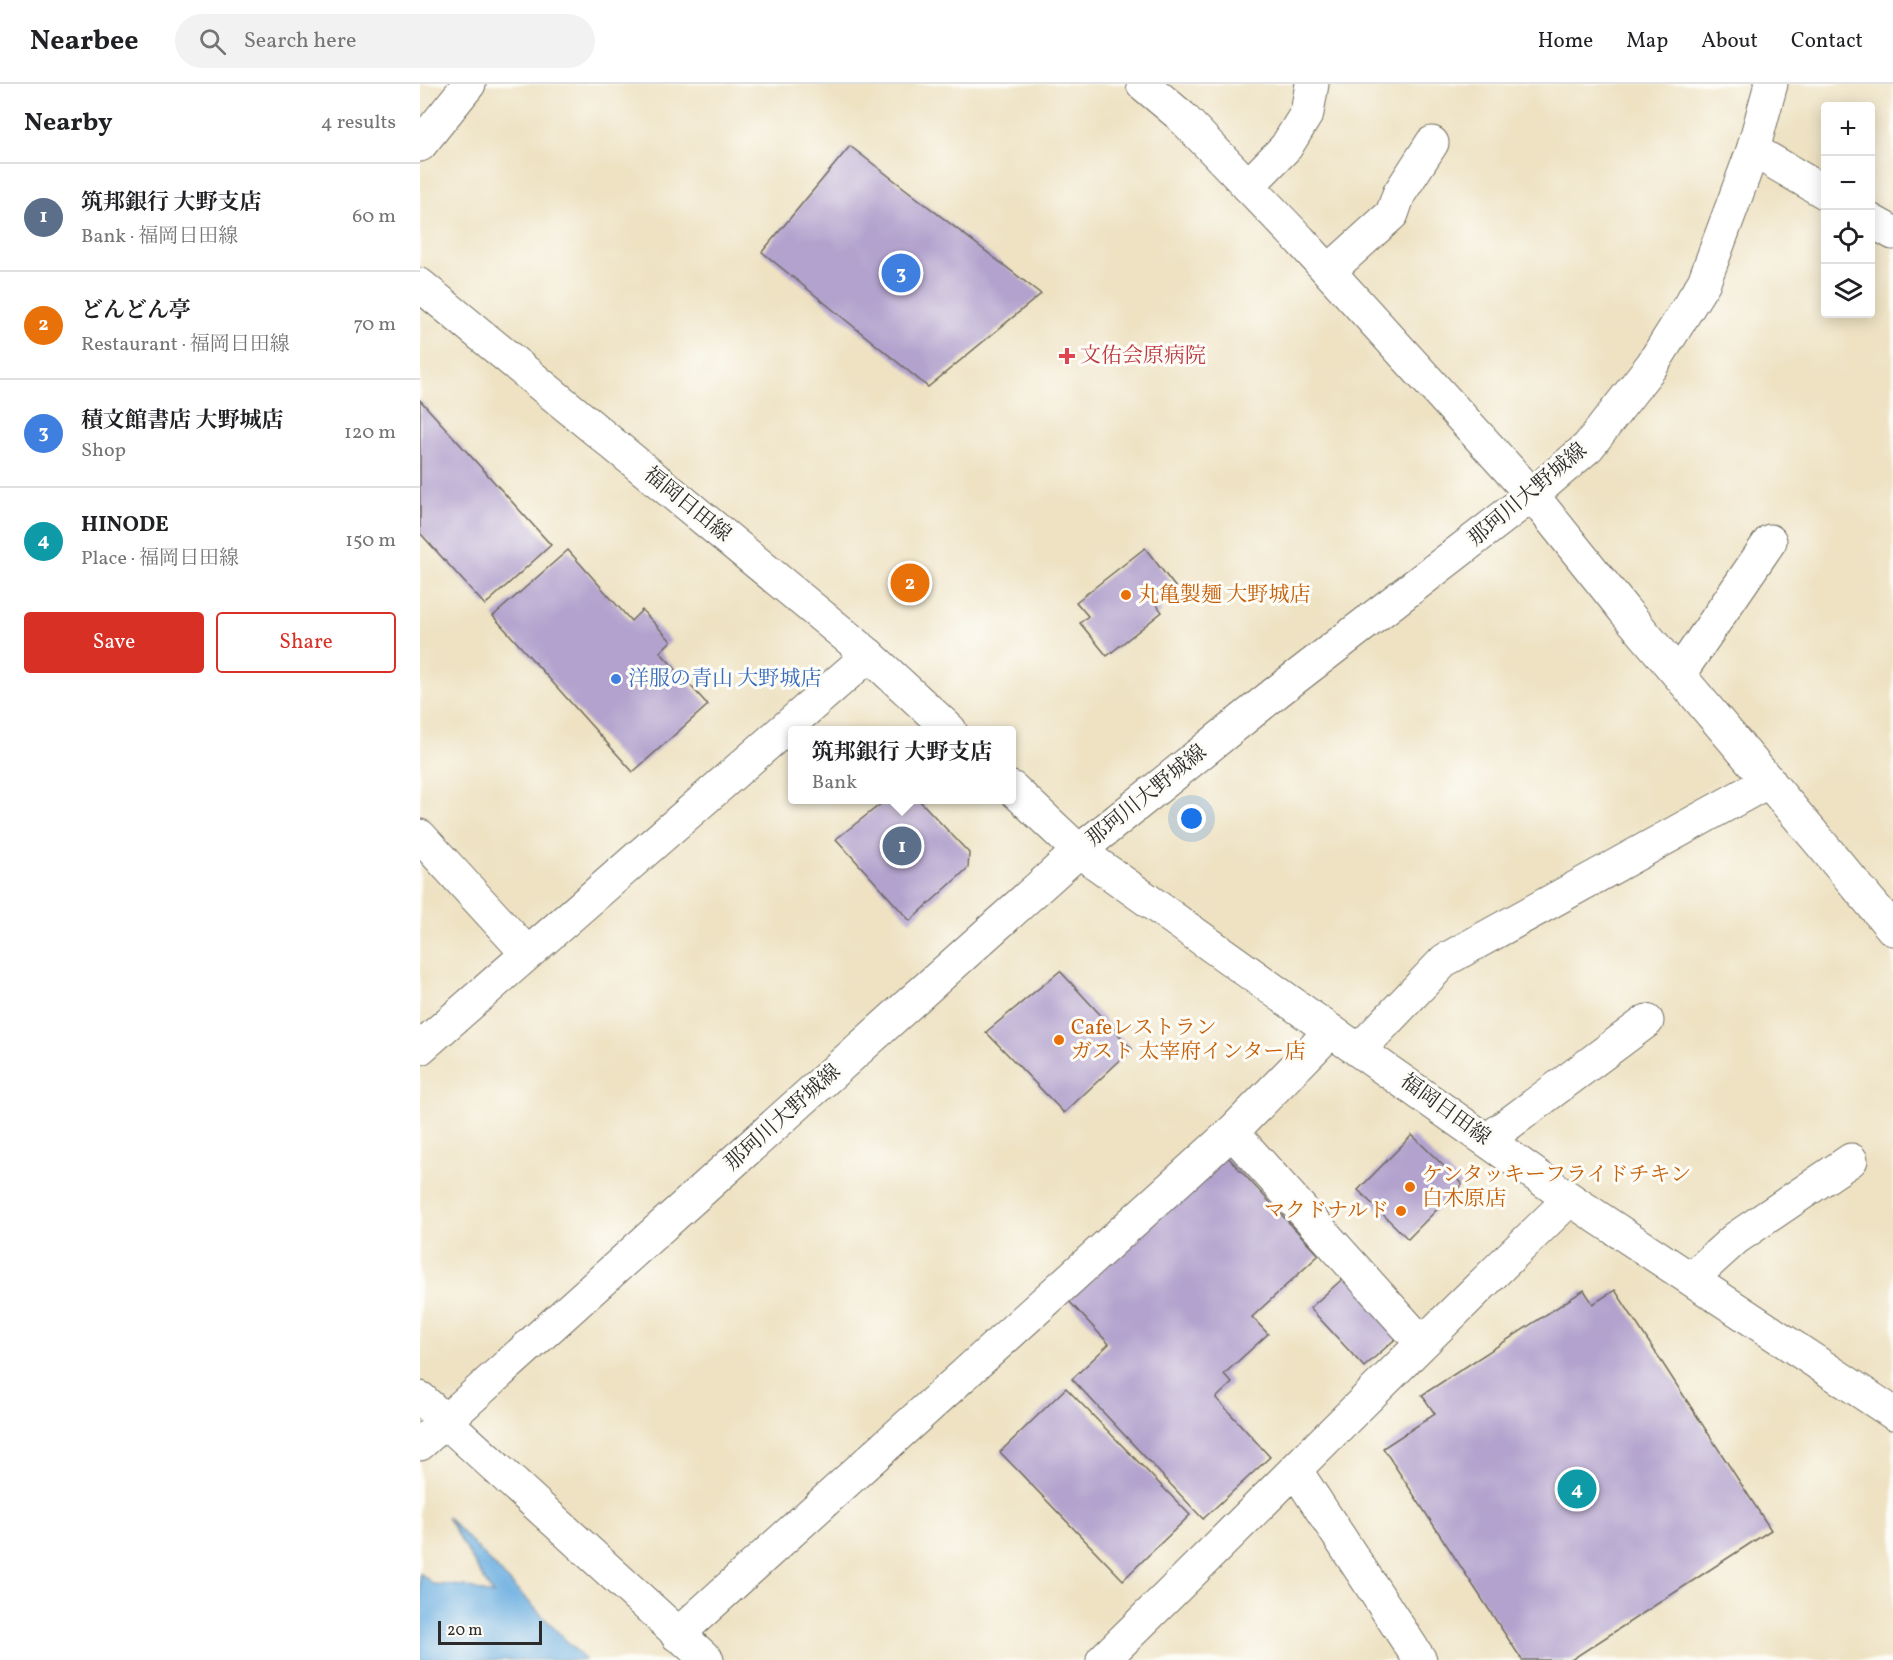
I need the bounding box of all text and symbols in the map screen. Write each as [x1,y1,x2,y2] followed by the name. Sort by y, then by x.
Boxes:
[175,14,595,68] search box
[30,22,139,61] text: Nearbee
[196,25,229,58] icon: search
[244,26,356,57] text: Search here
[1538,27,1593,56] text: Home
[1626,27,1668,56] text: Map
[1701,27,1758,56] text: About
[1791,27,1863,56] text: Contact
[1821,102,1875,318] map controls
[1821,102,1875,156] button: +
[24,105,113,141] text: Nearby
[321,109,396,137] text: 4 results
[1821,156,1875,210] button: −
[81,188,261,219] text: 筑邦銀行 大野支店
[39,203,48,231] text: 1
[352,203,396,231] text: 60 m
[1821,210,1875,264] button: locate
[81,223,238,251] text: Bank · 福岡日田線
[882,250,920,296] pin: 3
[1821,264,1875,318] button: layers
[81,296,191,327] text: どんどん亭
[38,311,49,339] text: 2
[353,311,396,339] text: 70 m
[81,331,290,359] text: Restaurant · 福岡日田線
[1080,342,1206,371] place label: 文佑会原病院
[1058,347,1076,365] marker: 文佑会原病院
[81,406,283,437] text: 積文館書店 大野城店
[38,419,49,447] text: 3
[344,419,396,447] text: 120 m
[81,437,126,465] text: Shop
[1462,437,1594,553] street label: 那珂川大野城線
[637,461,737,549] street label: 福岡日田線
[81,510,169,541] text: HINODE
[37,527,50,555] text: 4
[345,527,396,555] text: 150 m
[81,545,239,573] text: Place · 福岡日田線
[890,560,930,606] pin: 2
[1138,581,1310,610] place label: 丸亀製麺 大野城店
[1119,588,1133,602] marker: 丸亀製麺 大野城店
[24,612,204,673] button: Save
[216,612,396,673] button: Share
[628,665,821,694] place label: 洋服の青山 大野城店
[609,672,623,686] marker: 洋服の青山 大野城店
[788,726,1016,804] popup
[812,738,992,769] text: 筑邦銀行 大野支店
[1081,738,1213,854] street label: 那珂川大野城線
[812,769,857,797] text: Bank
[1177,804,1206,833] your location
[882,824,922,868] pin: 1
[1071,1014,1305,1067] place label: Cafeレストラン ガスト 太宰府インター店
[1052,1033,1066,1047] marker: Cafeレストラン ガスト 太宰府インター店
[719,1058,847,1178] street label: 那珂川大野城線
[1394,1067,1496,1153] street label: 福岡日田線
[1422,1161,1691,1214] place label: ケンタッキーフライドチキン 白木原店
[1403,1180,1417,1194] marker: ケンタッキーフライドチキン 白木原店
[1264,1197,1389,1226] place label: マクドナルド
[1394,1204,1408,1218] marker: マクドナルド
[1558,1466,1596,1512] pin: 4
[438,1618,542,1646] scale bar
[447,1620,482,1642] text: 20 m

